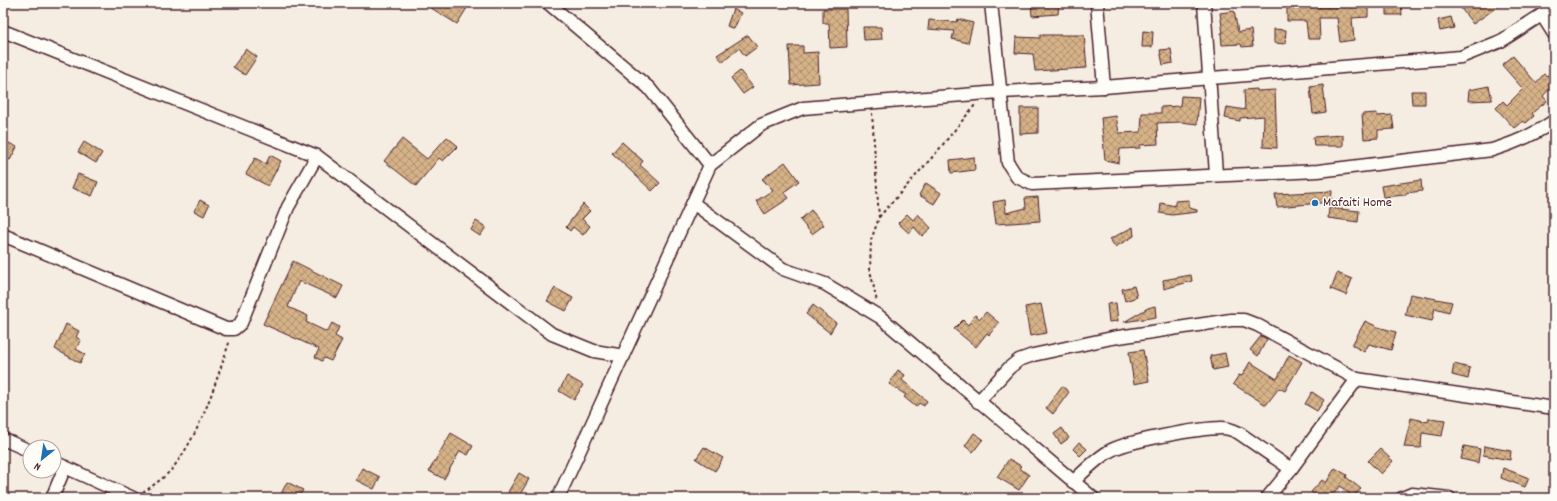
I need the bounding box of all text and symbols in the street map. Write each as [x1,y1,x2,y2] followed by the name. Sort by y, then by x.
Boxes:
[1323,193,1392,213] place label: Mafaiti Home
[1310,198,1320,208] marker: Mafaiti Home
[22,439,62,479] north arrow
[31,457,44,474] text: N

